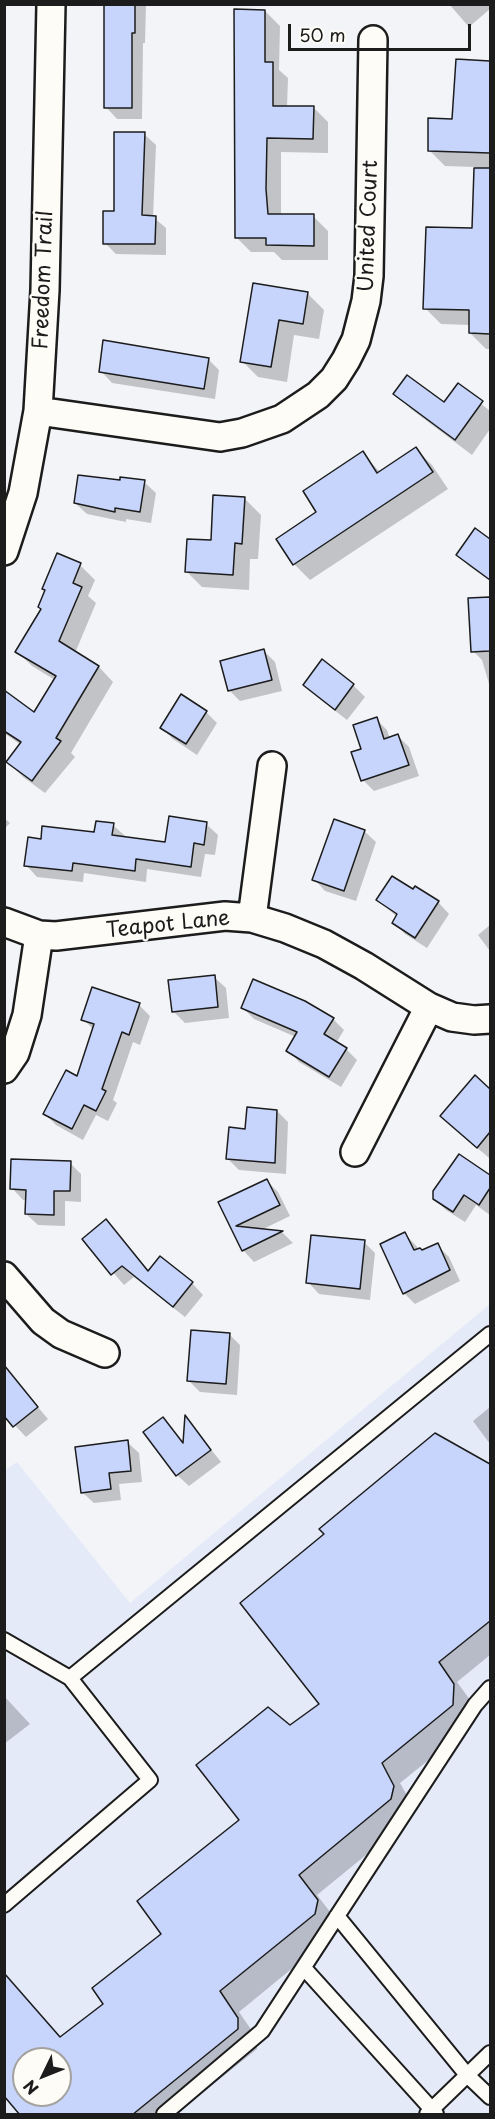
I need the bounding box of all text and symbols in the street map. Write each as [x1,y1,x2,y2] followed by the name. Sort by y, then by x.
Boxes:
[291,12,474,50] scale bar
[299,21,346,48] text: 50 m
[354,160,384,292] street label: United Court
[29,210,59,350] street label: Freedom Trail
[105,906,231,944] street label: Teapot Lane
[12,2047,72,2107] north arrow
[17,2075,43,2101] text: N

